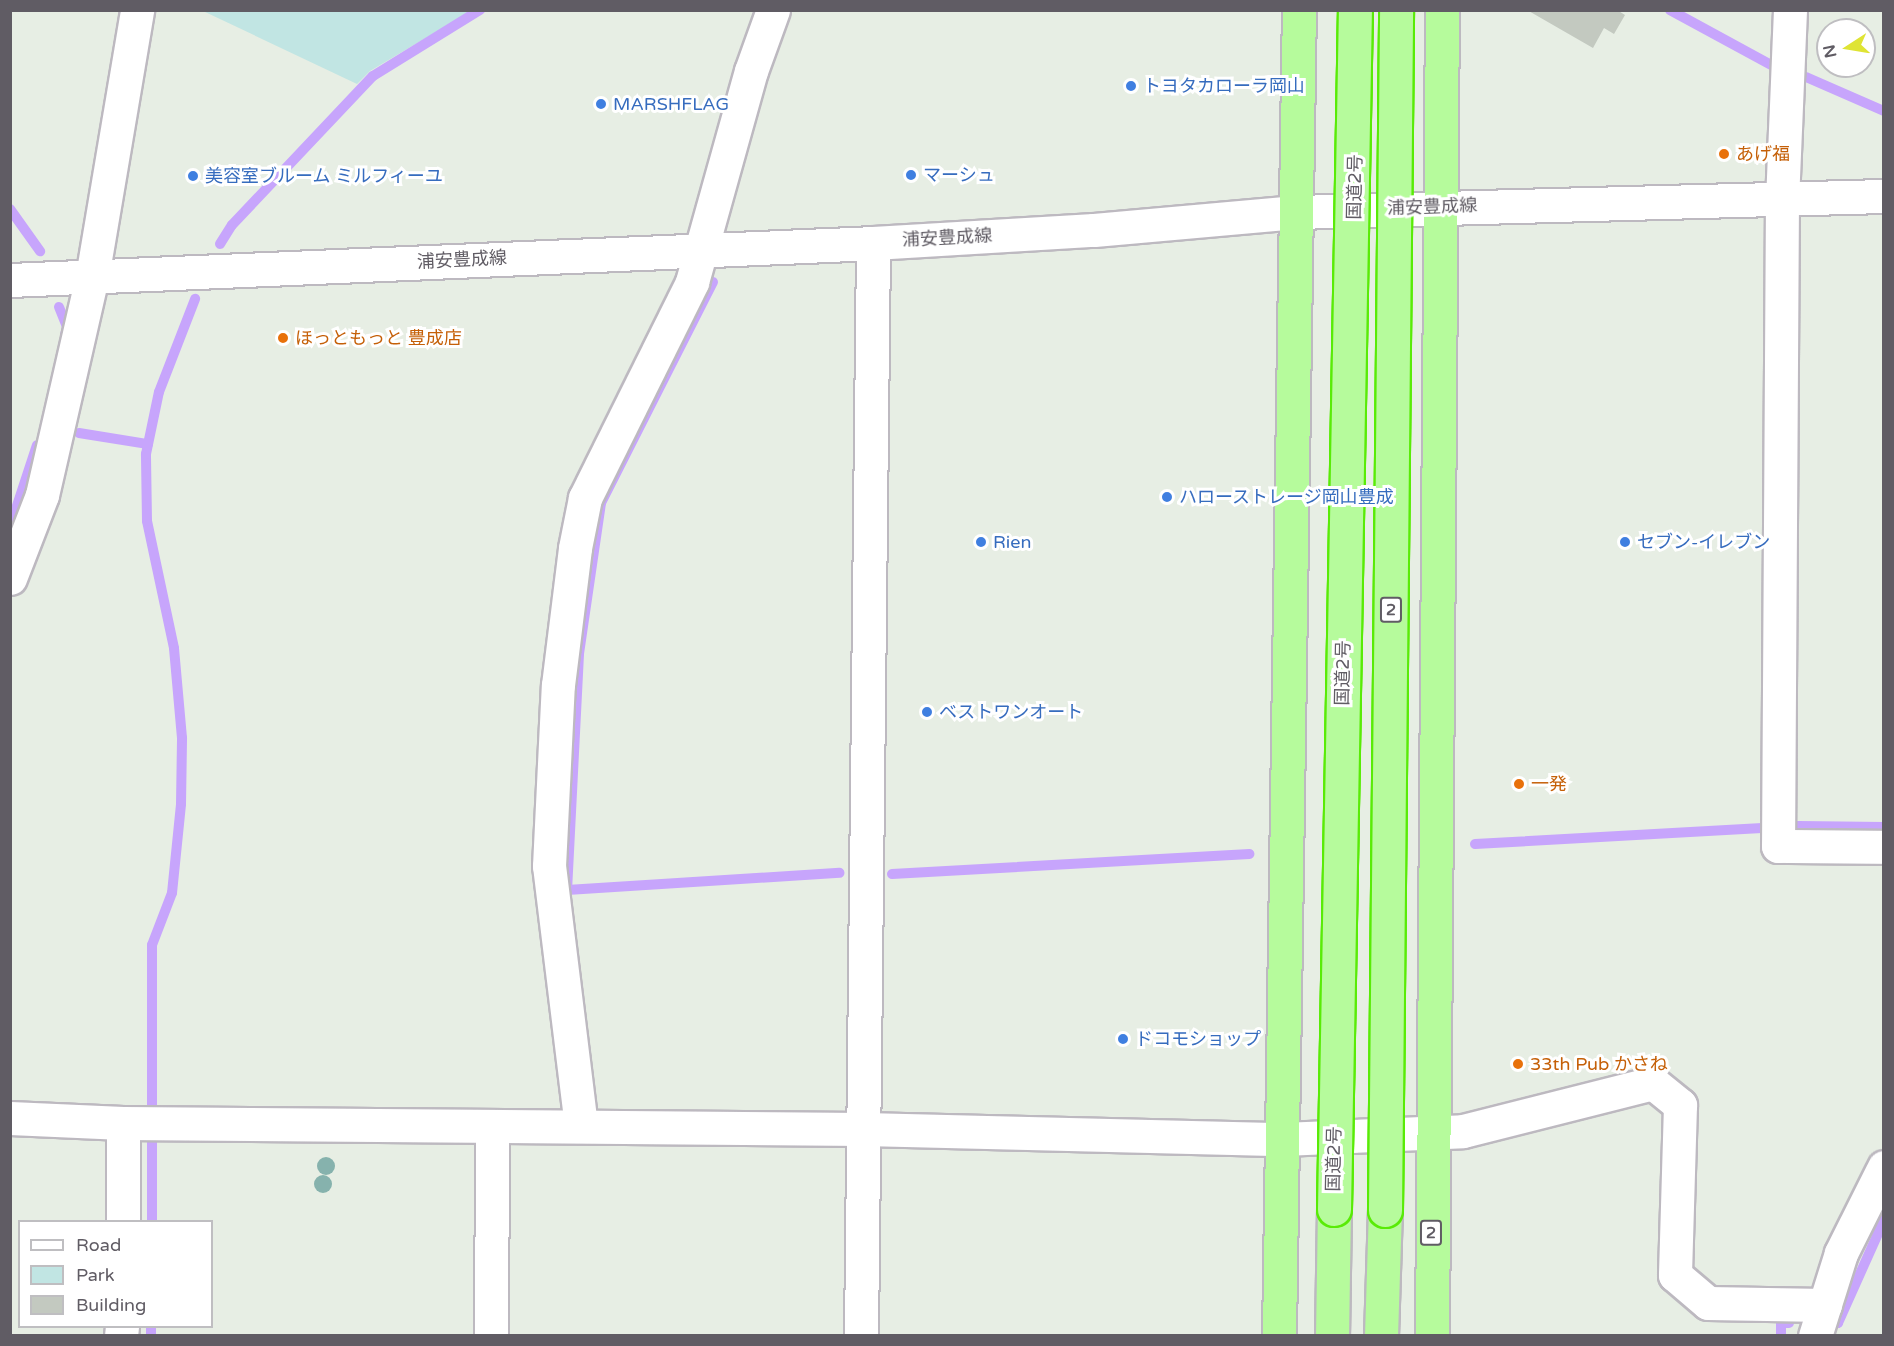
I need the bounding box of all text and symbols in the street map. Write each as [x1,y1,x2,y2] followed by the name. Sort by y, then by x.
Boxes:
[1816,18,1876,78] north arrow
[1819,43,1841,60] text: N
[1143,75,1305,97] place label: トヨタカローラ岡山
[1124,79,1138,93] marker: トヨタカローラ岡山
[613,93,729,115] place label: MARSHFLAG
[594,97,608,111] marker: MARSHFLAG
[1736,143,1790,165] place label: あげ福
[1717,147,1731,161] marker: あげ福
[1344,154,1366,220] street label: 国道2号
[923,164,995,186] place label: マーシュ
[205,165,444,187] place label: 美容室ブルーム ミルフィーユ
[904,168,918,182] marker: マーシュ
[186,169,200,183] marker: 美容室ブルーム ミルフィーユ
[1387,195,1477,219] street label: 浦安豊成線
[901,225,993,251] street label: 浦安豊成線
[416,247,508,273] street label: 浦安豊成線
[295,327,462,349] place label: ほっともっと 豊成店
[276,331,290,345] marker: ほっともっと 豊成店
[1179,486,1395,508] place label: ハローストレージ岡山豊成
[1160,490,1174,504] marker: ハローストレージ岡山豊成
[993,531,1031,553] place label: Rien
[1637,531,1770,553] place label: セブン-イレブン
[974,535,988,549] marker: Rien
[1618,535,1632,549] marker: セブン-イレブン
[1379,597,1403,623] road number: 2
[1332,640,1354,706] street label: 国道2号
[939,701,1083,723] place label: ベストワンオート
[920,705,934,719] marker: ベストワンオート
[1531,773,1567,795] place label: 一発
[1512,777,1526,791] marker: 一発
[1135,1028,1261,1050] place label: ドコモショップ
[1116,1032,1130,1046] marker: ドコモショップ
[1530,1053,1668,1075] place label: 33th Pub かさね
[1511,1057,1525,1071] marker: 33th Pub かさね
[1323,1126,1345,1192] street label: 国道2号
[18,1220,213,1328] legend
[1419,1220,1443,1246] road number: 2
[76,1234,121,1256] text: Road
[76,1264,114,1286] text: Park
[76,1294,146,1316] text: Building

